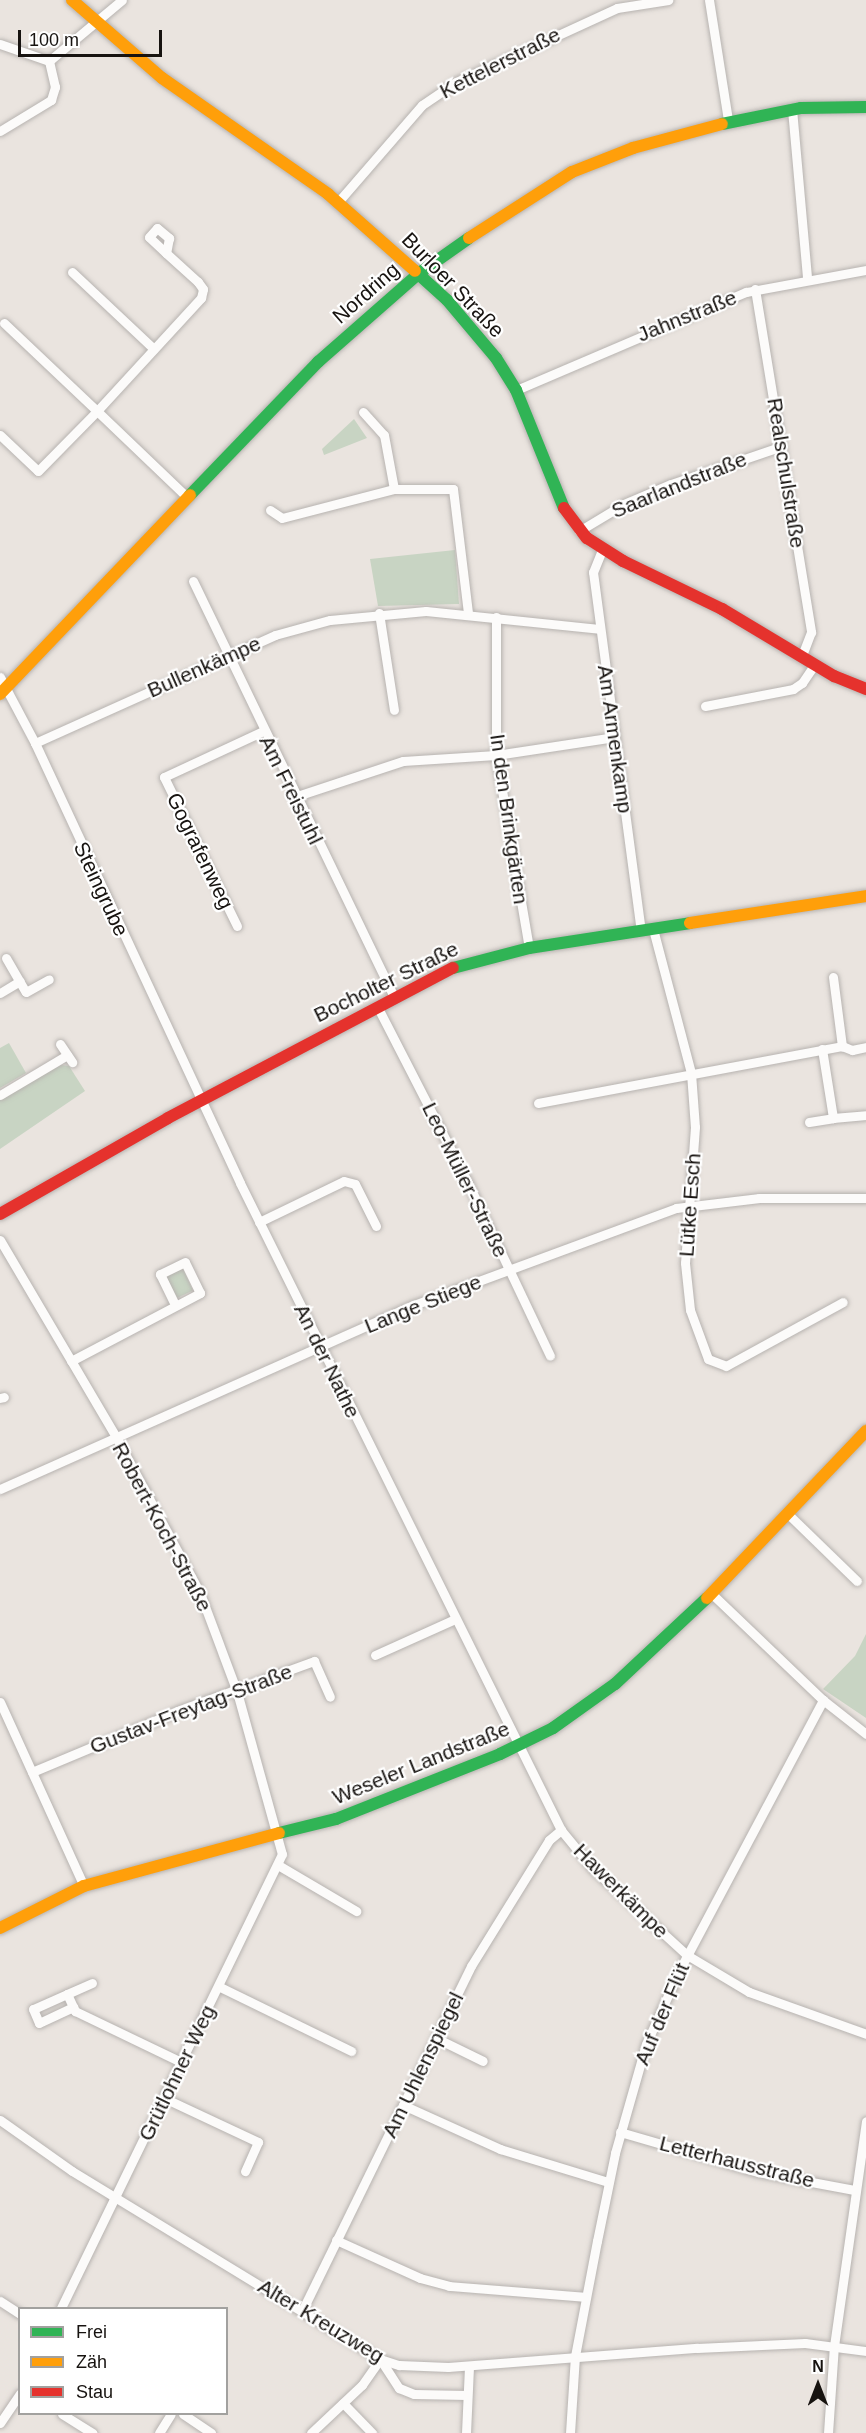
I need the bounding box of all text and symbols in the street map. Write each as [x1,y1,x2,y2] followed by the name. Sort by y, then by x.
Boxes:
[21,18,165,56] scale bar
[436,22,564,104] street label: Kettelerstraße
[29,30,79,50] text: 100 m
[397,227,509,343] street label: Burloer Straße
[327,257,405,329] street label: Nordring
[634,285,740,347] street label: Jahnstraße
[762,396,810,550] street label: Realschulstraße
[608,446,750,524] street label: Saarlandstraße
[143,631,265,703] street label: Bullenkämpe
[592,663,638,815] street label: Am Armenkamp
[254,732,328,848] street label: Am Freistuhl
[485,732,533,906] street label: In den Brinkgärten
[161,789,239,913] street label: Gografenweg
[68,838,134,940] street label: Steingrube
[310,936,462,1028] street label: Bocholter Straße
[417,1098,513,1262] street label: Leo-Müller-Straße
[674,1152,706,1258] street label: Lütke Esch
[361,1269,485,1339] street label: Lange Stiege
[289,1300,365,1422] street label: An der Nathe
[107,1438,217,1616] street label: Robert-Koch-Straße
[86,1659,296,1759] street label: Gustav-Freytag-Straße
[329,1716,513,1810] street label: Weseler Landstraße
[568,1838,674,1944] street label: Hawerkämpe
[629,1959,695,2069] street label: Auf der Flüt
[377,1988,469,2142] street label: Am Uhlenspiegel
[133,2001,221,2145] street label: Grütlohner Weg
[657,2131,817,2193] street label: Letterhausstraße
[253,2274,389,2368] street label: Alter Kreuzweg
[18,2307,228,2415] legend
[76,2322,107,2342] text: Frei
[76,2352,107,2372] text: Zäh
[788,2355,848,2415] north arrow
[812,2358,824,2375] text: N
[76,2382,113,2402] text: Stau

